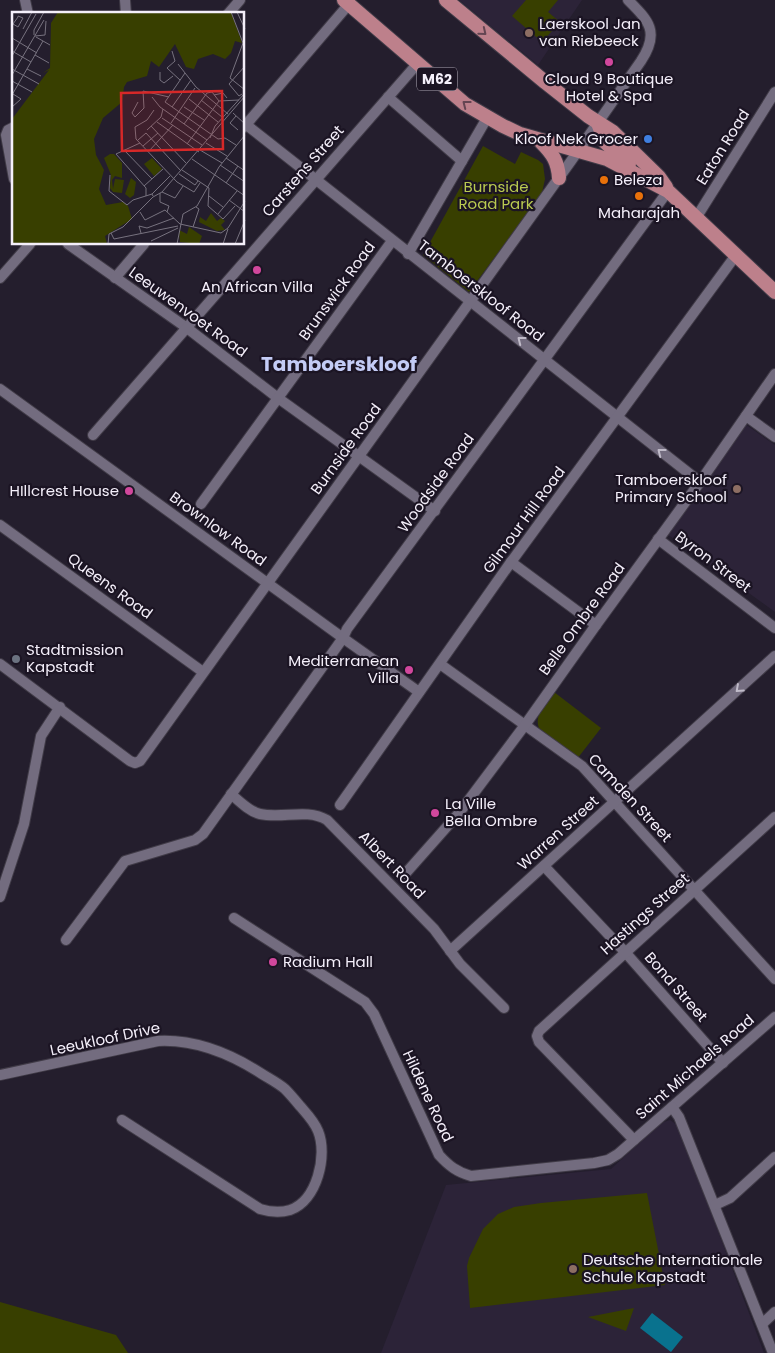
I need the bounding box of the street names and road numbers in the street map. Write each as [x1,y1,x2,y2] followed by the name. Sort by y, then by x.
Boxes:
[417,68,457,90] road number: M62
[691,105,754,189] street label: Eaton Road
[257,120,348,221] street label: Carstens Street
[414,235,549,347] street label: Tamboerskloof Road
[294,237,380,344] street label: Brunswick Road
[125,261,252,362] street label: Leeuwenvoet Road
[305,399,386,499] street label: Burnside Road
[392,429,479,537] street label: Woodside Road
[478,462,570,578] street label: Gilmour Hill Road
[166,486,271,571] street label: Brownlow Road
[671,526,756,597] street label: Byron Street
[63,548,157,624] street label: Queens Road
[534,558,630,679] street label: Belle Ombre Road
[584,749,677,847] street label: Camden Street
[512,790,603,875] street label: Warren Street
[354,826,430,903] street label: Albert Road
[596,868,694,959] street label: Hastings Street
[640,947,713,1026] street label: Bond Street
[631,1009,759,1124] street label: Saint Michaels Road
[48,1017,162,1060] street label: Leeukloof Drive
[398,1046,459,1145] street label: Hildene Road

